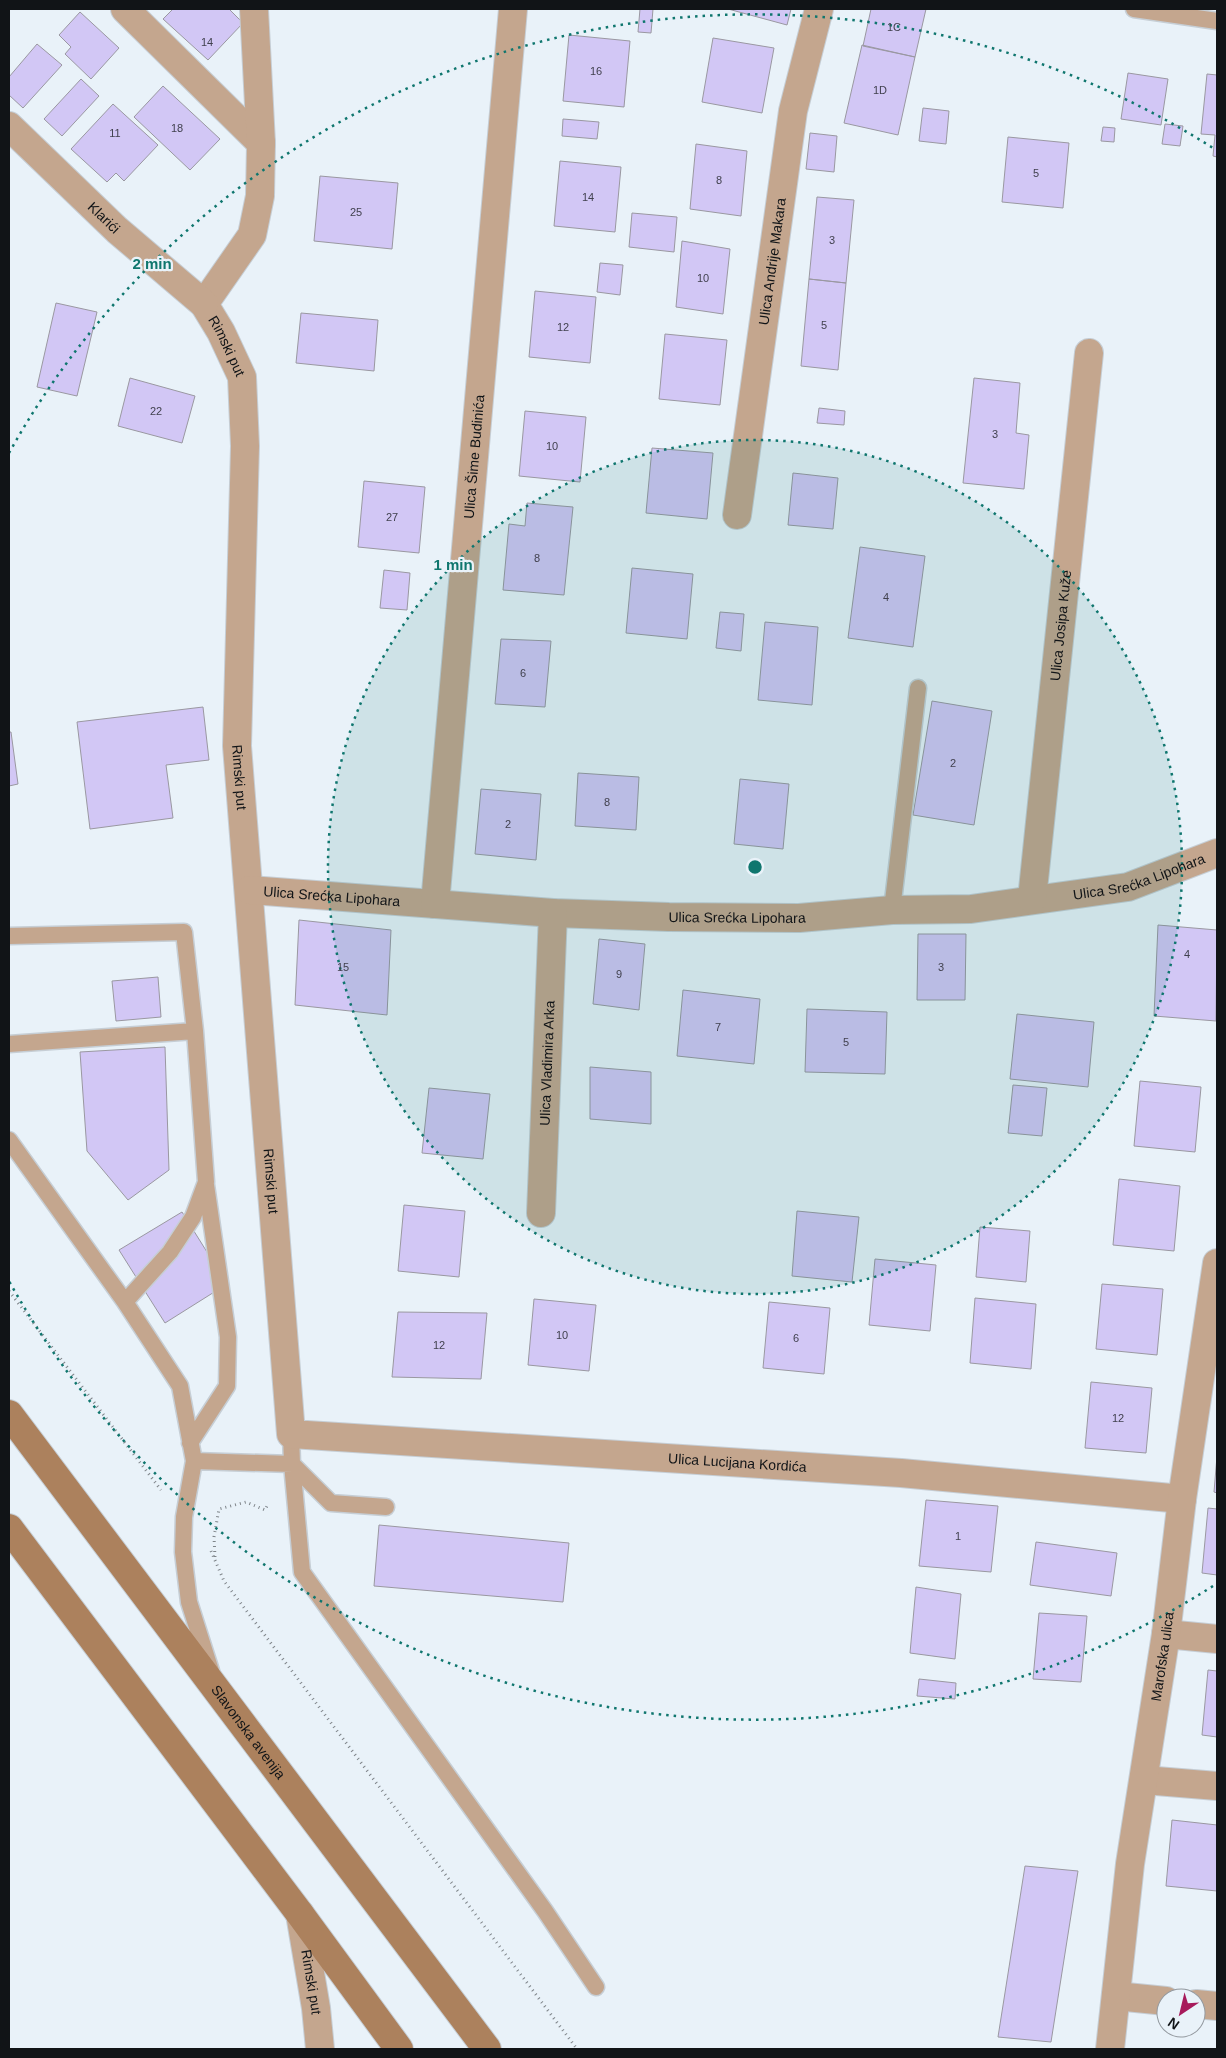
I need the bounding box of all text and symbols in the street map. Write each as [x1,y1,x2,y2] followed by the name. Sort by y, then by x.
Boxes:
[887,21,901,33] house number: 1C
[201,36,213,48] house number: 14
[590,65,602,77] house number: 16
[873,84,887,96] house number: 1D
[171,122,183,134] house number: 18
[109,127,121,139] house number: 11
[1033,167,1039,179] house number: 5
[716,174,722,186] house number: 8
[582,191,594,203] house number: 14
[755,196,789,326] street label: Ulica Andrije Makara
[85,199,123,237] street label: Klarići
[350,206,362,218] house number: 25
[829,234,835,246] house number: 3
[132,255,172,272] text: 2 min
[697,272,709,284] house number: 10
[205,313,249,379] street label: Rimski put
[821,319,827,331] house number: 5
[557,321,569,333] house number: 12
[461,394,487,519] street label: Ulica Šime Budinića
[150,405,162,417] house number: 22
[992,428,998,440] house number: 3
[546,440,558,452] house number: 10
[386,511,398,523] house number: 27
[534,552,540,564] house number: 8
[433,556,473,573] text: 1 min
[1047,569,1074,682] street label: Ulica Josipa Kuže
[883,591,889,603] house number: 4
[520,667,526,679] house number: 6
[229,744,250,811] street label: Rimski put
[950,757,956,769] house number: 2
[604,796,610,808] house number: 8
[505,818,511,830] house number: 2
[1072,850,1207,903] street label: Ulica Srećka Lipohara
[746,858,764,876] centre of rings
[263,883,401,909] street label: Ulica Srećka Lipohara
[668,909,806,926] street label: Ulica Srećka Lipohara
[1184,948,1190,960] house number: 4
[337,961,349,973] house number: 15
[938,961,944,973] house number: 3
[616,968,622,980] house number: 9
[536,1000,558,1126] street label: Ulica Vladimira Arka
[715,1021,721,1033] house number: 7
[843,1036,849,1048] house number: 5
[261,1148,282,1214] street label: Rimski put
[556,1329,568,1341] house number: 10
[793,1332,799,1344] house number: 6
[433,1339,445,1351] house number: 12
[1112,1412,1124,1424] house number: 12
[668,1450,807,1475] street label: Ulica Lucijana Kordića
[955,1530,961,1542] house number: 1
[1148,1611,1177,1702] street label: Marofska ulica
[208,1682,289,1782] street label: Slavonska avenija
[298,1948,325,2015] street label: Rimski put
[1156,1988,1206,2038] north arrow
[1165,2014,1182,2033] text: N

